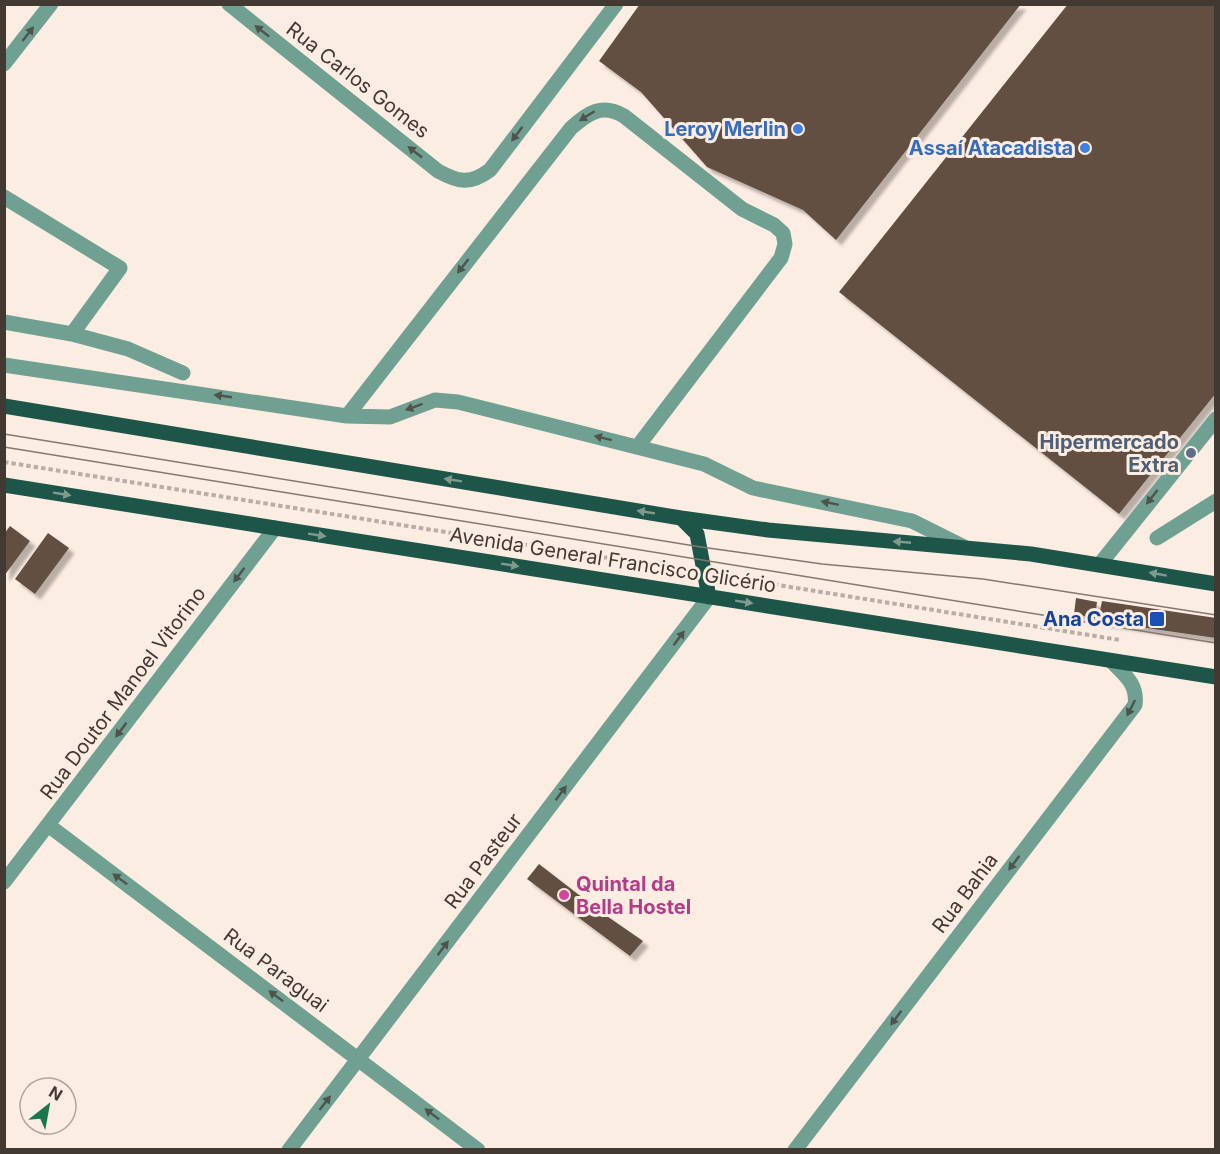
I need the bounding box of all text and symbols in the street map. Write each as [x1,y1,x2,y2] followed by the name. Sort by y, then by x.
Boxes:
[282,17,434,143] street label: Rua Carlos Gomes
[255,25,270,38] one-way arrow
[21,26,34,42] one-way arrow
[578,111,595,122] one-way arrow
[664,117,786,141] place label: Leroy Merlin
[791,122,805,136] marker: Leroy Merlin
[511,126,523,142] one-way arrow
[909,136,1073,160] place label: Assaí Atacadista
[1078,141,1092,155] marker: Assaí Atacadista
[407,146,423,159] one-way arrow
[457,258,470,274] one-way arrow
[213,392,232,401] one-way arrow
[405,403,423,413] one-way arrow
[1040,430,1179,477] place label: Hipermercado Extra
[594,432,613,442] one-way arrow
[1184,446,1198,460] marker: Hipermercado Extra
[444,475,463,484] one-way arrow
[1146,489,1159,505] one-way arrow
[53,490,72,499] one-way arrow
[821,498,839,508] one-way arrow
[636,507,655,516] one-way arrow
[448,522,778,598] street label: Avenida General Francisco Glicério
[308,530,327,539] one-way arrow
[892,537,911,547] one-way arrow
[500,561,519,570] one-way arrow
[234,567,246,582] one-way arrow
[1148,569,1167,578] one-way arrow
[35,582,211,804] street label: Rua Doutor Manoel Vitorino
[734,598,753,607] one-way arrow
[1043,607,1144,631] place label: Ana Costa
[1148,610,1166,628] marker: Ana Costa
[673,630,685,646] one-way arrow
[1127,699,1137,717] one-way arrow
[116,722,128,737] one-way arrow
[555,785,567,801] one-way arrow
[439,808,527,914] street label: Rua Pasteur
[927,848,1003,938] street label: Rua Bahia
[1009,856,1021,871] one-way arrow
[576,872,691,919] place label: Quintal da Bella Hostel
[113,874,128,886] one-way arrow
[557,888,571,902] marker: Quintal da Bella Hostel
[219,923,333,1017] street label: Rua Paraguai
[437,941,449,957] one-way arrow
[269,991,284,1003] one-way arrow
[890,1011,902,1026] one-way arrow
[18,1076,78,1136] north arrow
[45,1081,66,1105] text: N
[318,1096,330,1111] one-way arrow
[424,1108,440,1120] one-way arrow

